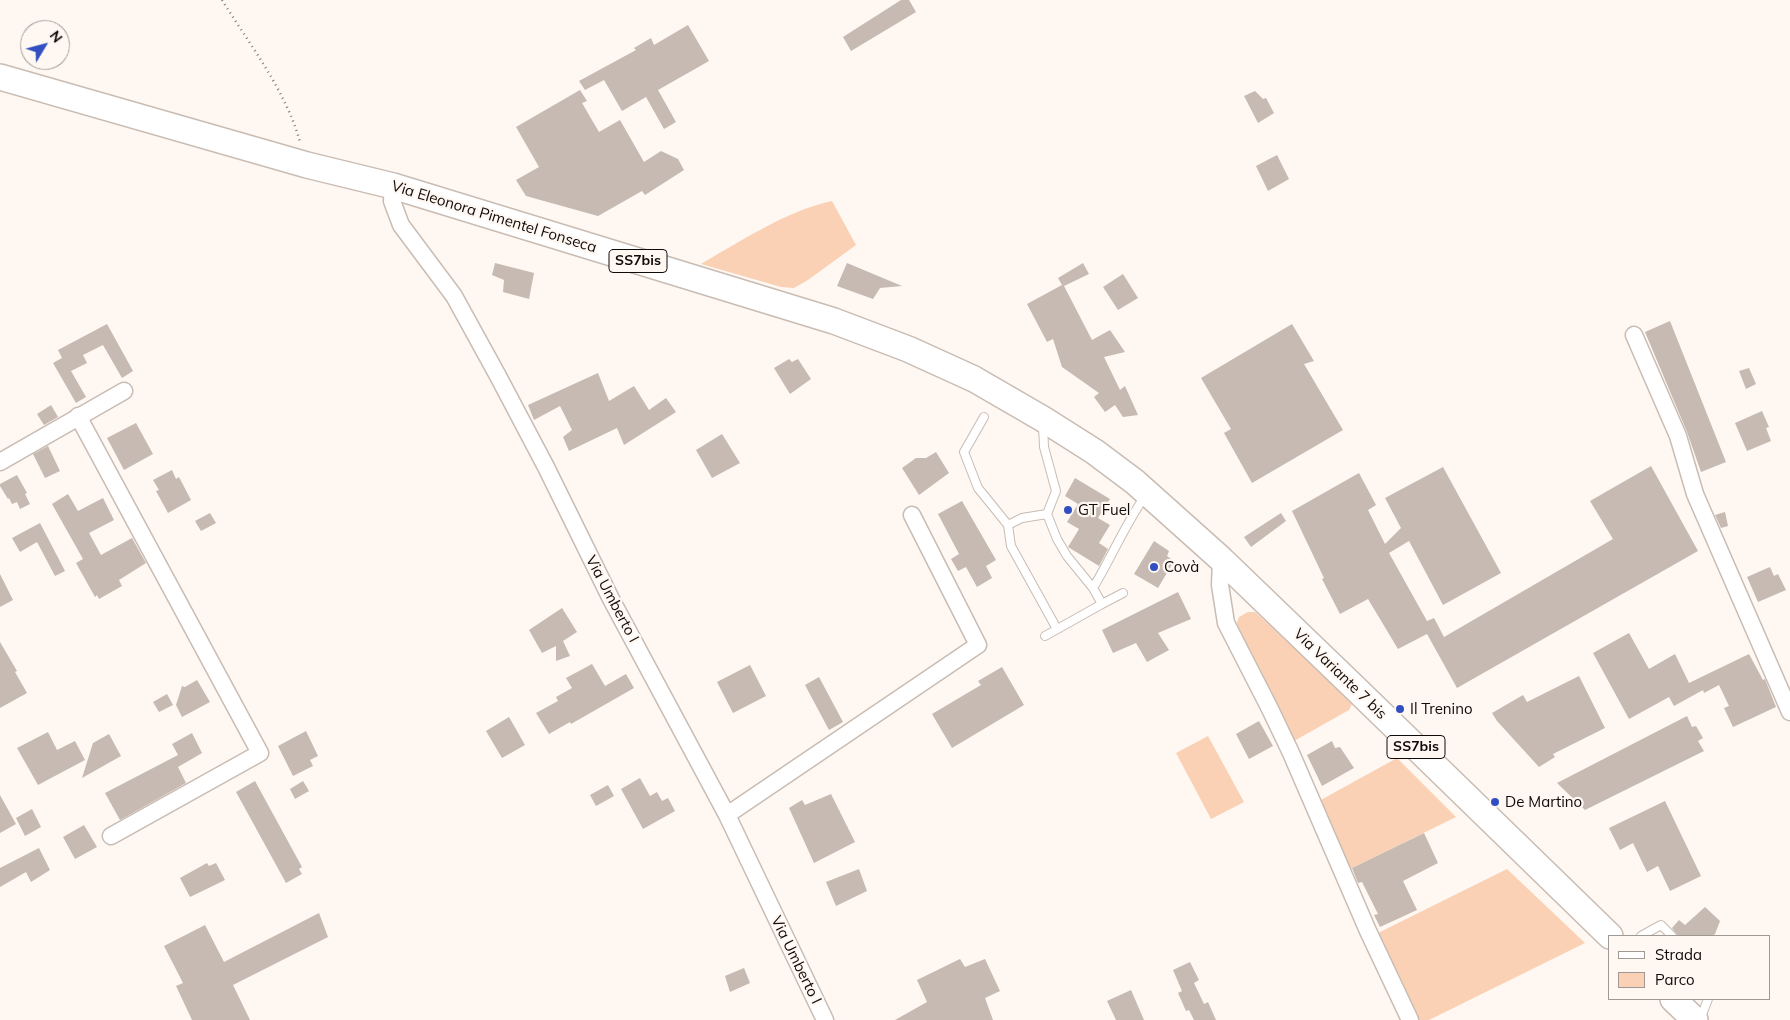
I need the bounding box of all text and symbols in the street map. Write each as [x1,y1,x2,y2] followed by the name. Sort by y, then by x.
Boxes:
[20,20,70,70] north arrow
[46,27,67,46] text: N
[389,177,599,257] street label: Via Eleonora Pimentel Fonseca
[609,250,667,272] road number: SS7bis
[1078,501,1130,519] place label: GT Fuel
[1062,504,1074,516] marker: GT Fuel
[582,553,642,645] street label: Via Umberto I
[1164,558,1199,576] place label: Covà
[1148,561,1160,573] marker: Covà
[1290,625,1390,723] street label: Via Variante 7 bis
[1410,700,1473,718] place label: Il Trenino
[1394,703,1406,715] marker: Il Trenino
[1387,736,1445,759] road number: SS7bis
[1505,793,1582,811] place label: De Martino
[1489,796,1501,808] marker: De Martino
[767,913,825,1007] street label: Via Umberto I
[1608,935,1770,1000] legend
[1655,945,1702,964] text: Strada
[1655,970,1695,989] text: Parco

